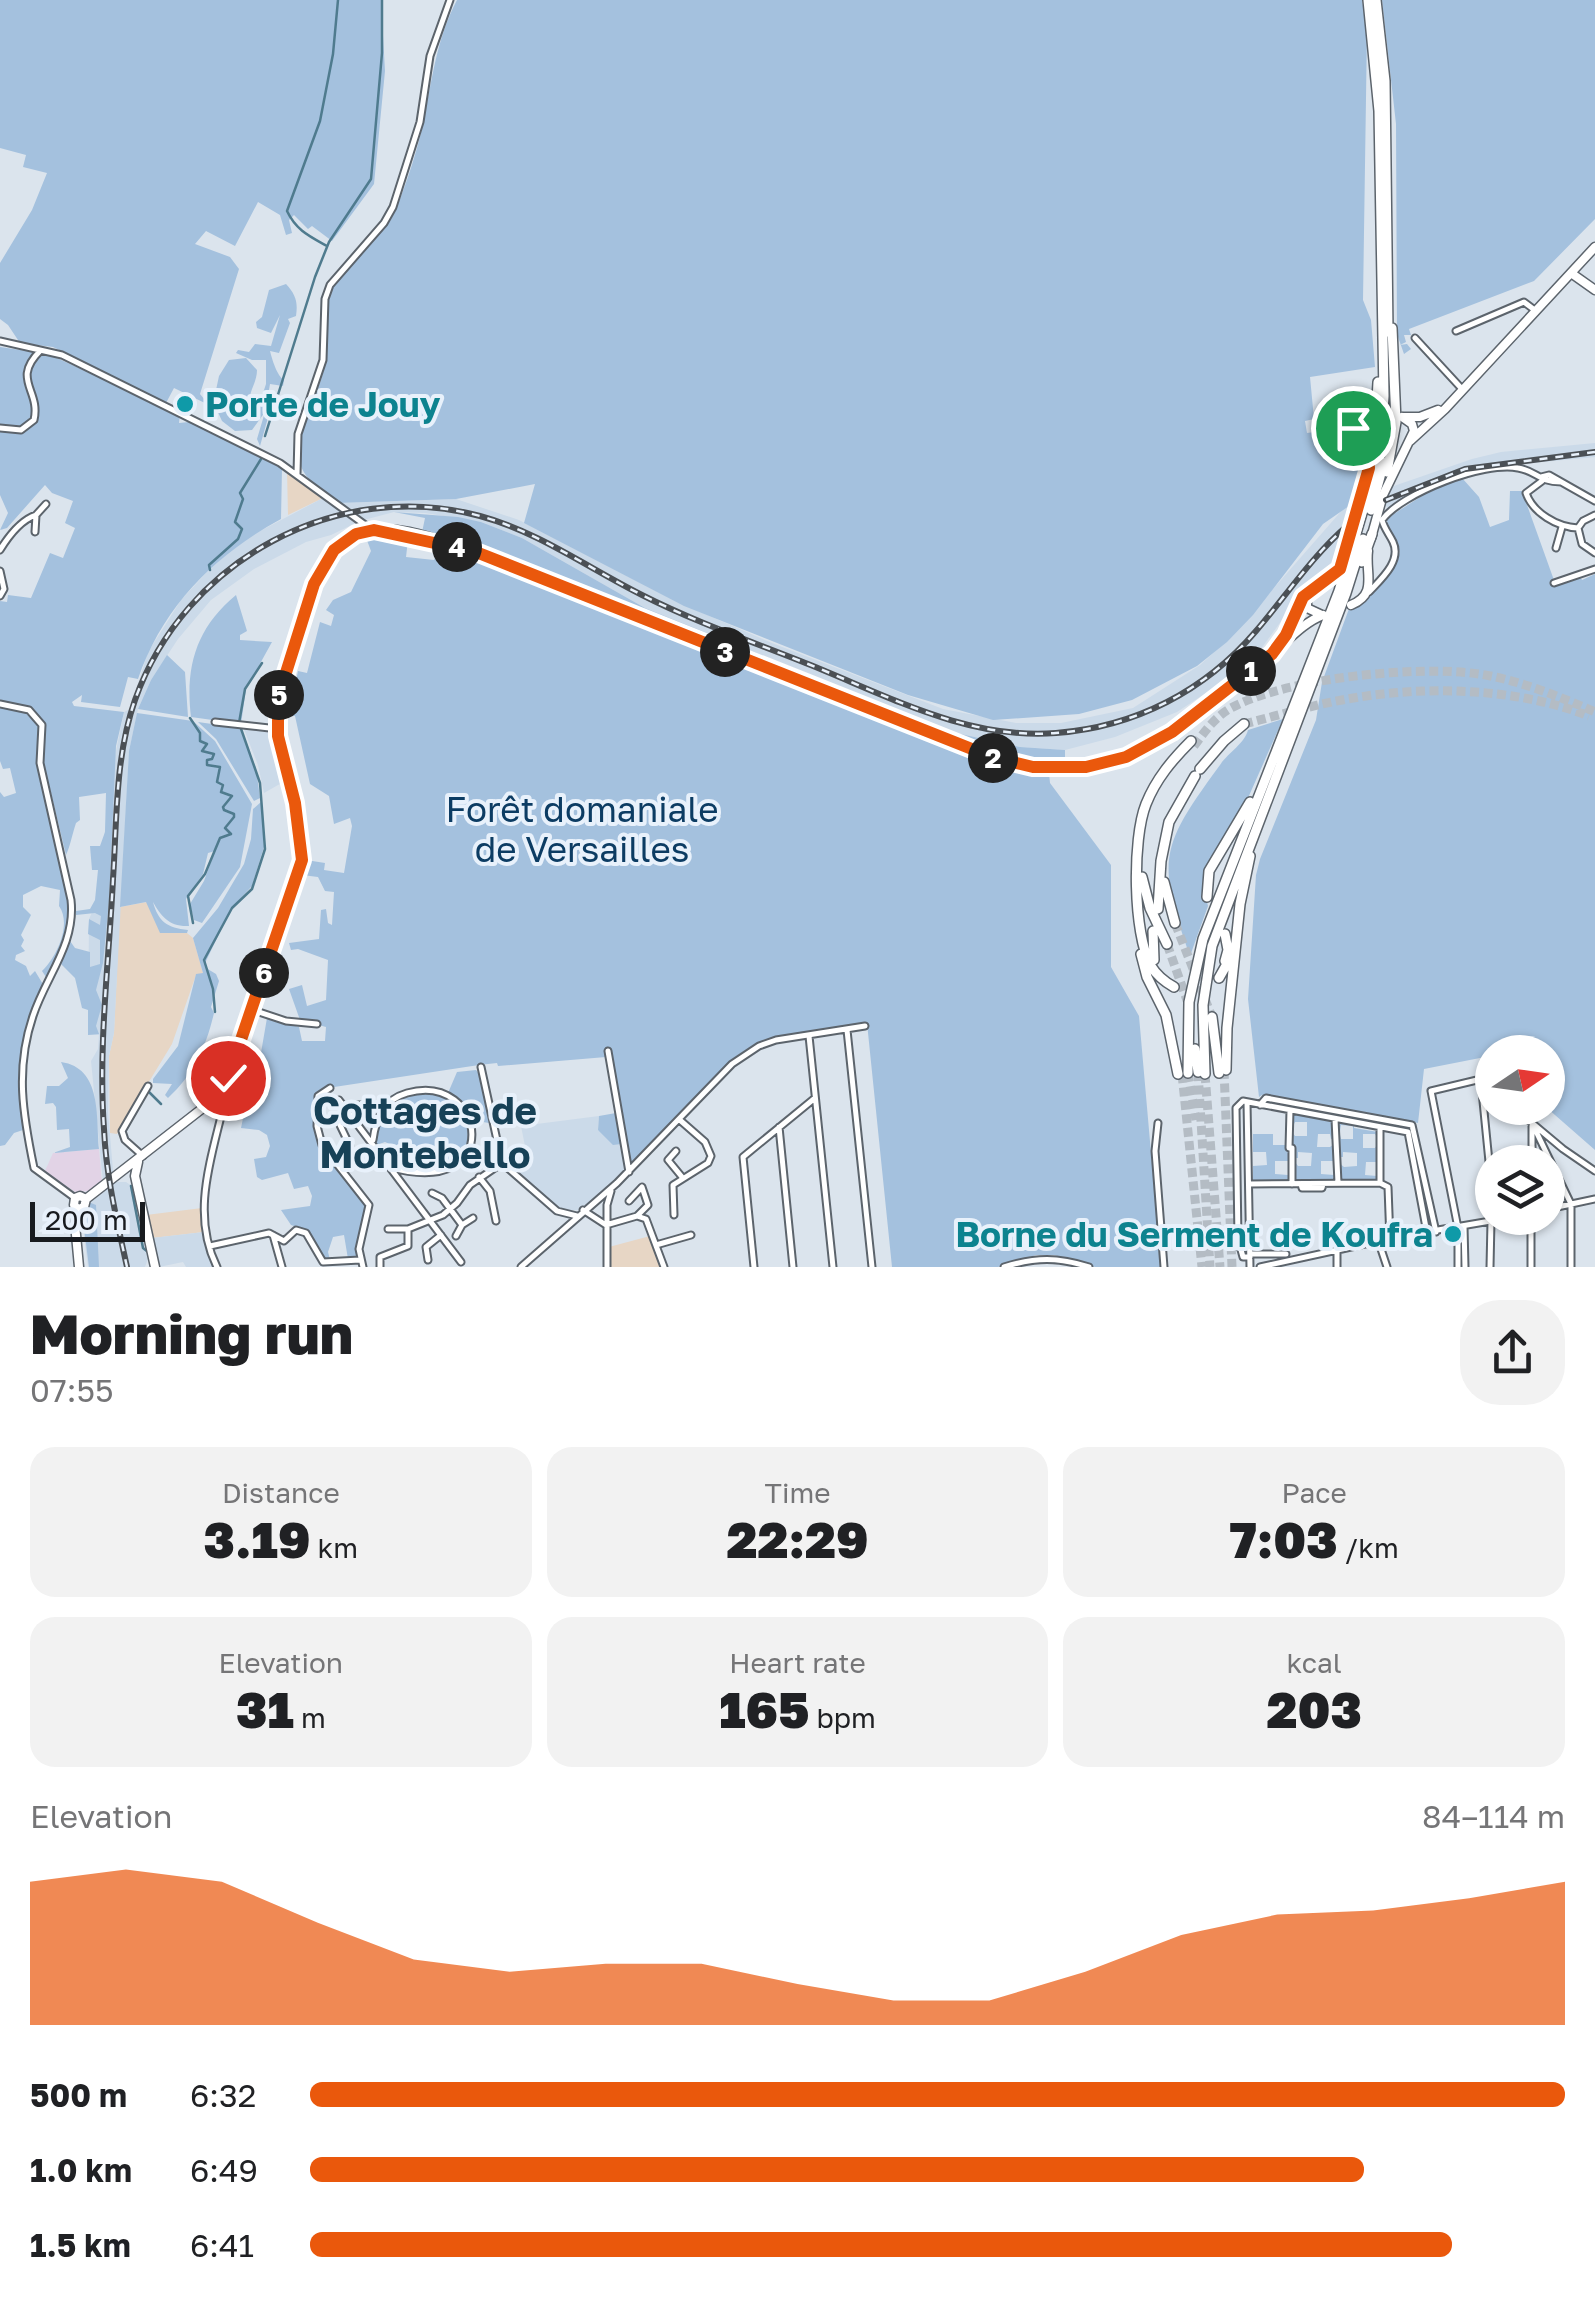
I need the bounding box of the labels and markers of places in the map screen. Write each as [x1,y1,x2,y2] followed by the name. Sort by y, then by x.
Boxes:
[205,383,441,425] place label: Porte de Jouy
[1311,386,1396,471] pin
[174,393,196,415] marker: Porte de Jouy
[432,522,482,572] pin: 4
[700,627,750,677] pin: 3
[1226,646,1276,696] pin: 1
[254,670,304,720] pin: 5
[968,733,1018,783] pin: 2
[239,948,289,998] pin: 6
[186,1036,271,1121] pin
[955,1213,1433,1255] place label: Borne du Serment de Koufra
[1442,1223,1464,1245] marker: Borne du Serment de Koufra

